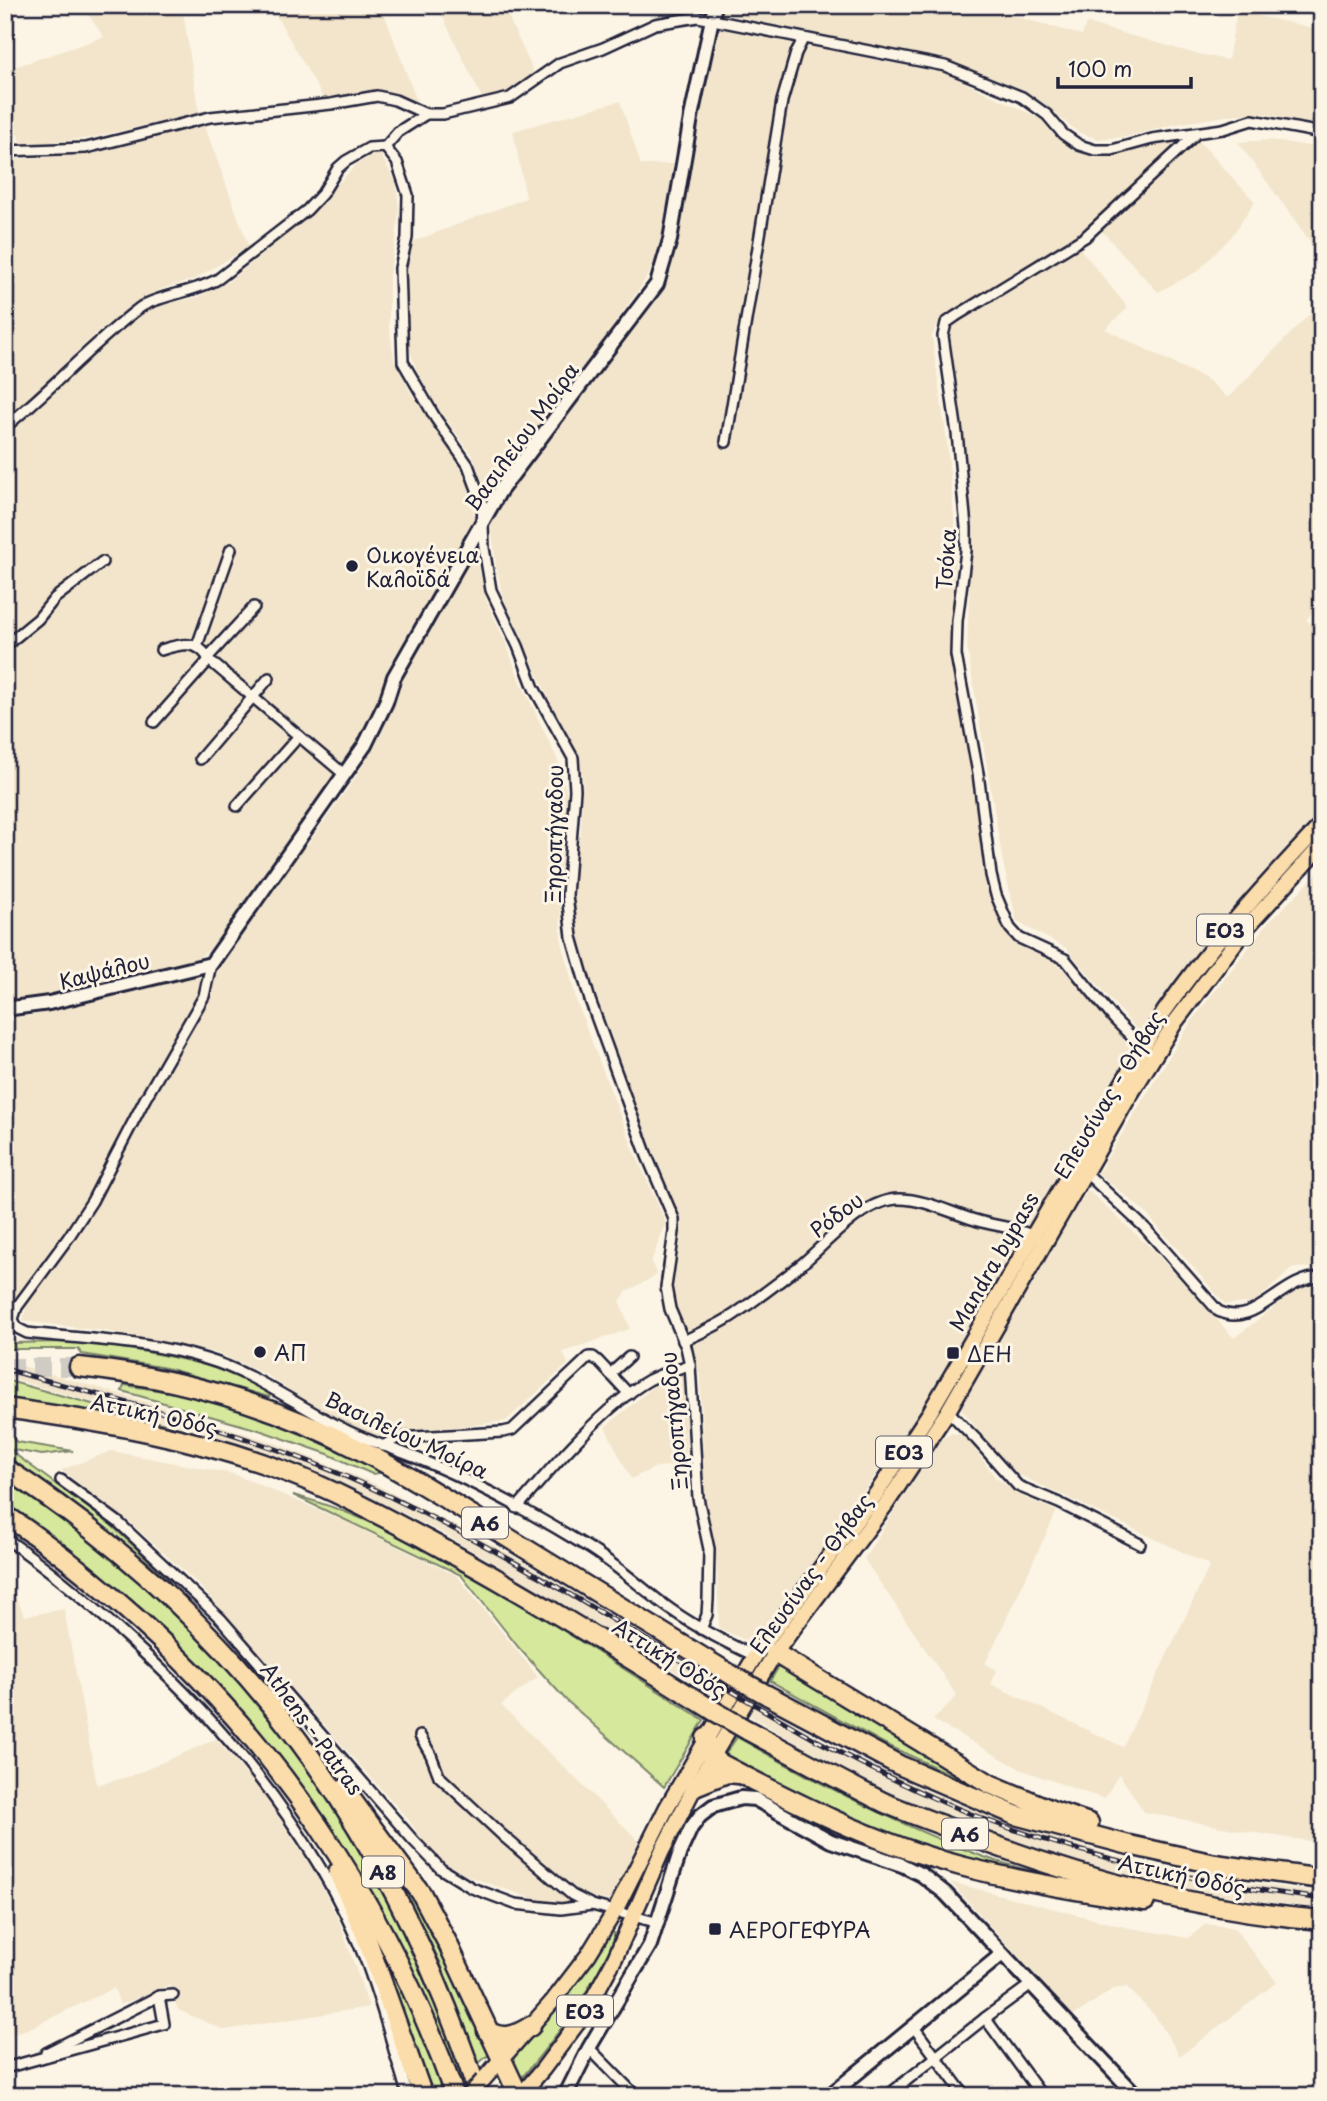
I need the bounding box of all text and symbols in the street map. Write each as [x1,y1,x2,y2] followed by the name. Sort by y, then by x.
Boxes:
[1058,46,1190,90] scale bar
[1068,52,1132,84] text: 100 m
[456,355,586,517] street label: Βασιλείου Μοίρα
[927,527,963,591] street label: Τσόκα
[366,538,479,594] place label: Οικογένεια Καλοϊδά
[344,558,360,574] marker: Οικογένεια Καλοϊδά
[536,764,570,904] street label: Ξηροπήγαδου
[1197,914,1253,946] road number: ΕΟ3
[55,943,153,997] street label: Καψάλου
[1045,1004,1171,1184] street label: Ελευσίνας - Θήβας
[803,1183,869,1245] street label: Ρόδου
[940,1185,1046,1337] street label: Mandra bypass
[274,1336,307,1368] place label: ΑΠ
[967,1337,1012,1369] place label: ΔΕΗ
[252,1344,268,1360] marker: ΑΠ
[945,1345,961,1361] marker: ΔΕΗ
[651,1350,695,1492] street label: Ξηροπήγαδου
[320,1382,494,1486] street label: Βασιλείου Μοίρα
[88,1384,220,1442] street label: Αττική Οδός
[876,1436,932,1468] road number: ΕΟ3
[741,1486,879,1660] street label: Ελευσίνας - Θήβας
[462,1508,508,1539] road number: Α6
[607,1609,733,1705] street label: Αττική Οδός
[254,1655,372,1801] street label: Athens - Patras
[942,1818,988,1850] road number: Α6
[1116,1845,1248,1903] street label: Αττική Οδός
[362,1856,404,1888] road number: Α8
[729,1913,871,1945] place label: ΑΕΡΟΓΕΦΥΡΑ
[707,1921,723,1937] marker: ΑΕΡΟΓΕΦΥΡΑ
[557,1996,613,2026] road number: ΕΟ3

